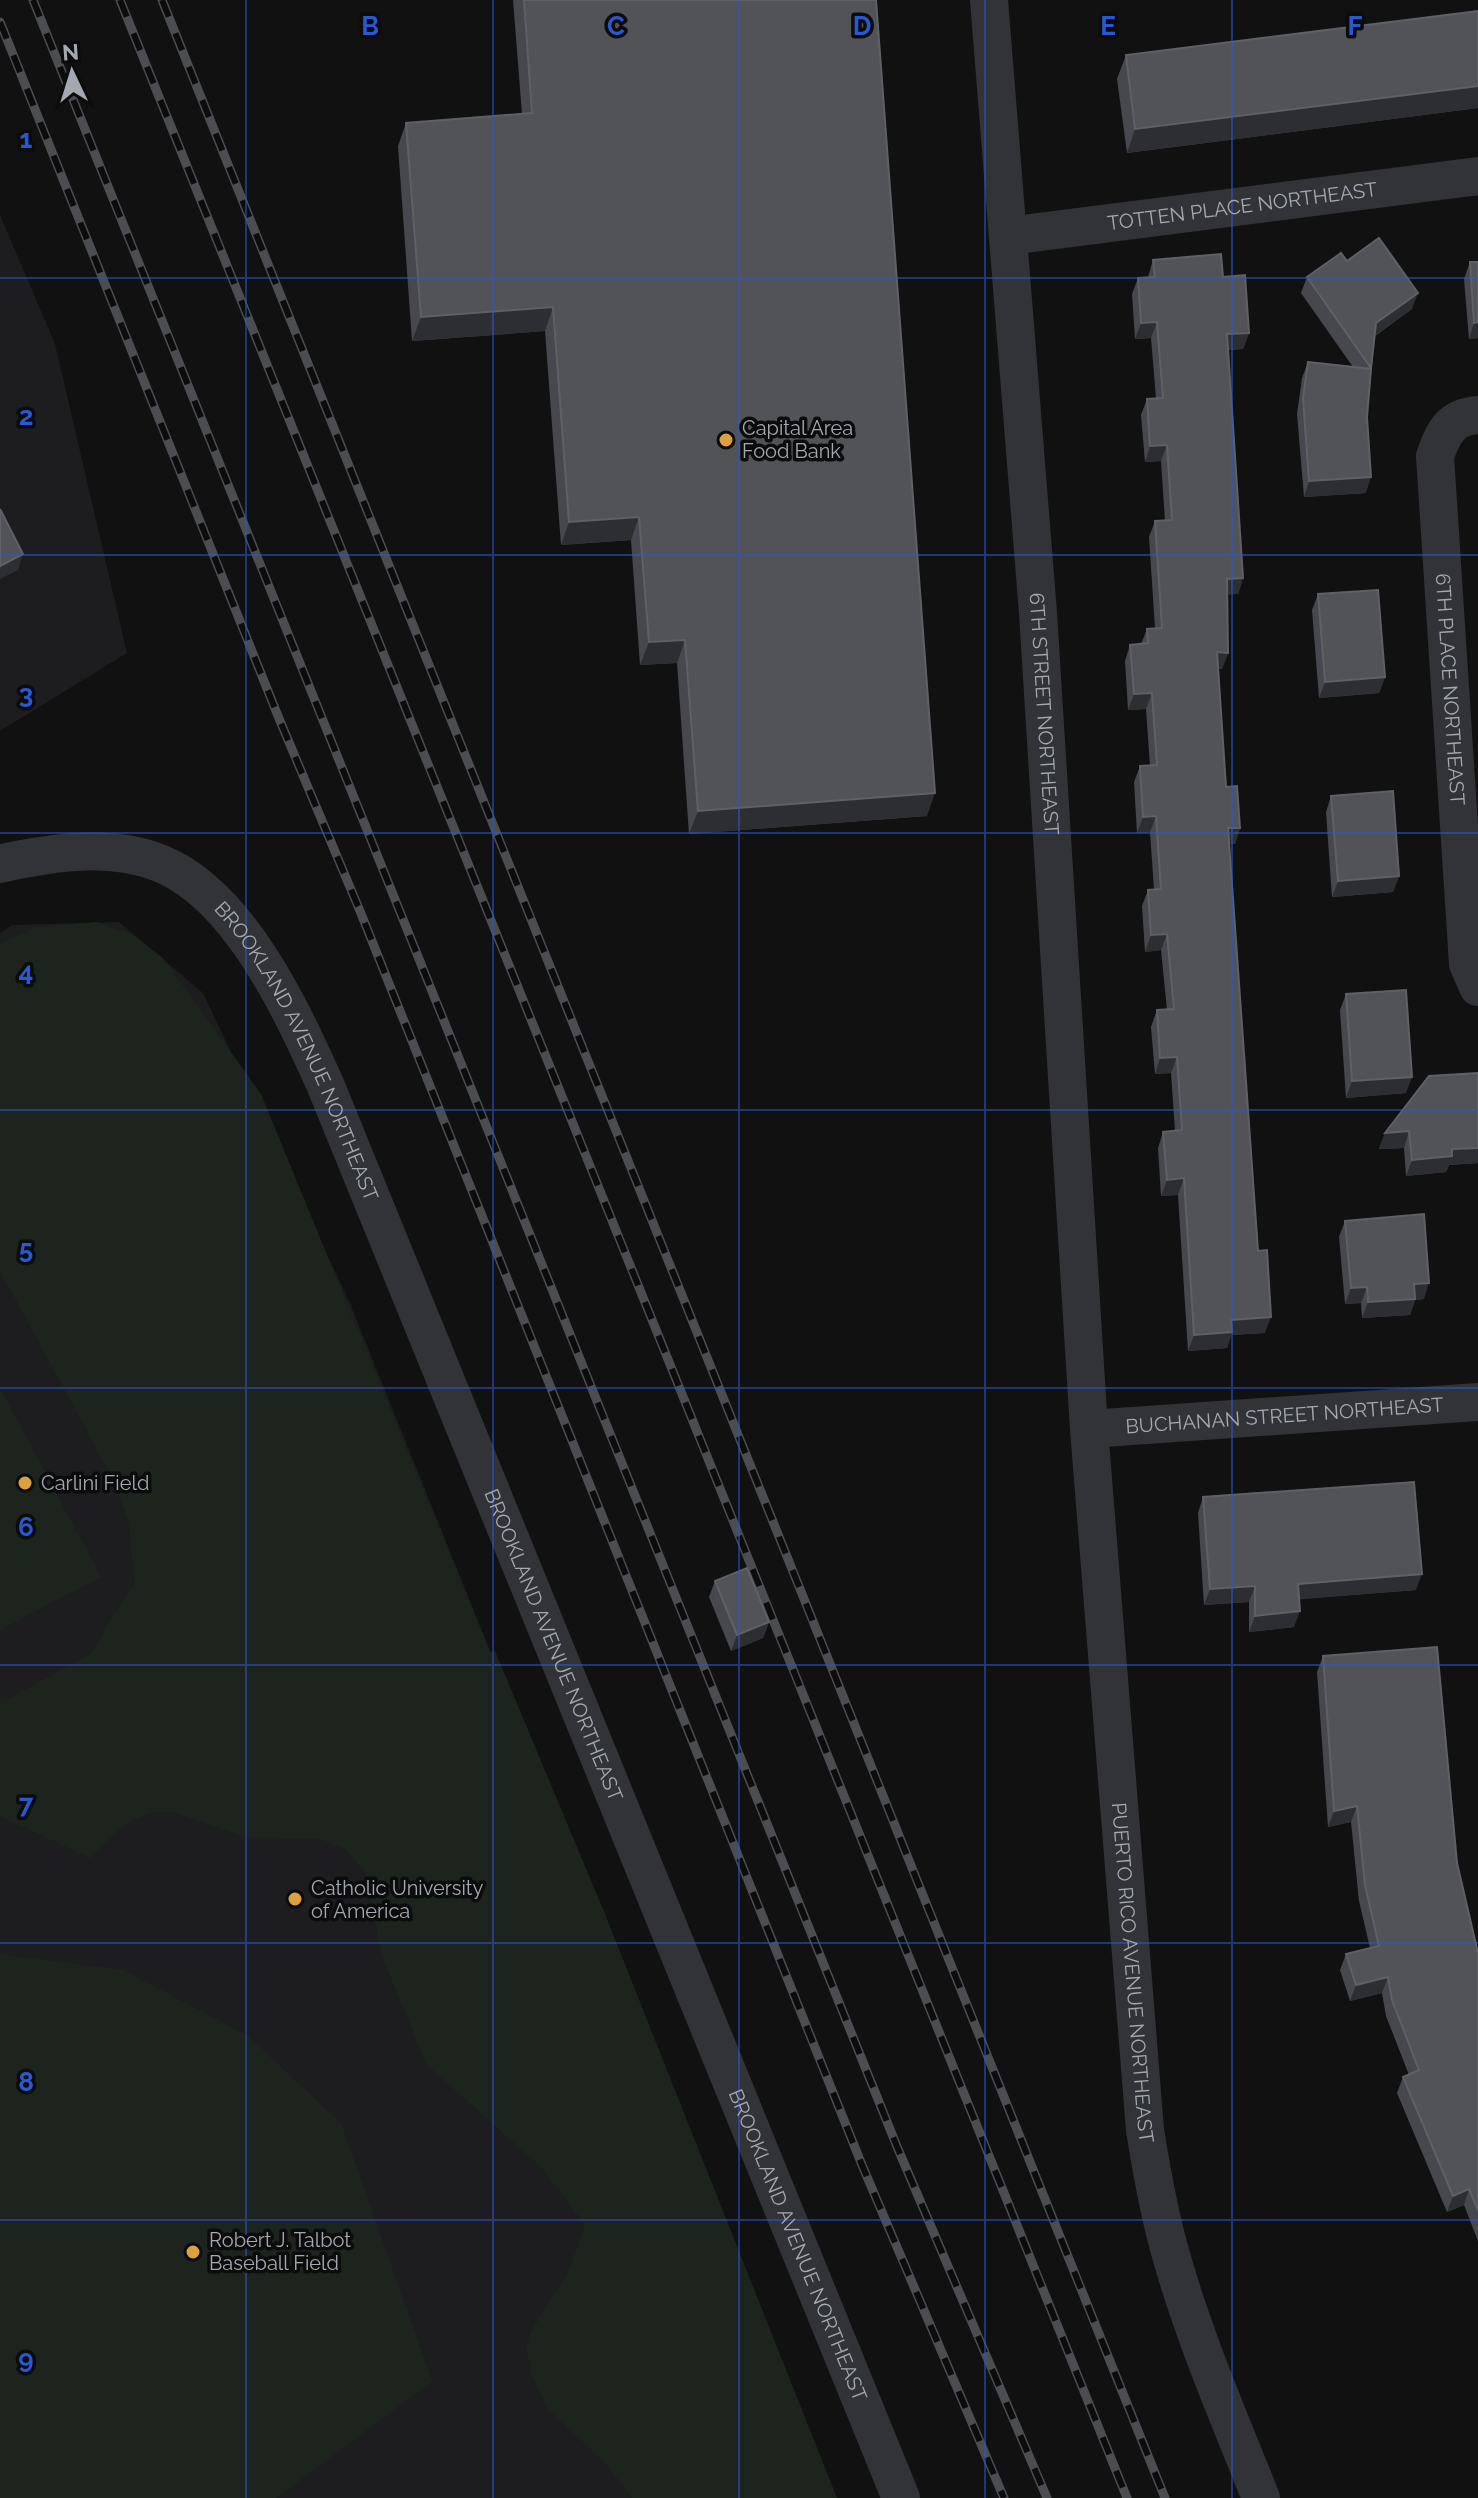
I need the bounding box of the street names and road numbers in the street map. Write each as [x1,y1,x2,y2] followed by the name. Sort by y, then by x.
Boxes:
[1106,177,1378,235] street label: TOTTEN PLACE NORTHEAST
[1431,572,1470,806] street label: 6TH PLACE NORTHEAST
[1024,592,1064,836] street label: 6TH STREET NORTHEAST
[209,896,383,1205] street label: BROOKLAND AVENUE NORTHEAST
[1125,1392,1444,1438] street label: BUCHANAN STREET NORTHEAST
[479,1485,628,1805] street label: BROOKLAND AVENUE NORTHEAST
[1107,1801,1159,2145] street label: PUERTO RICO AVENUE NORTHEAST
[724,2086,872,2405] street label: BROOKLAND AVENUE NORTHEAST

